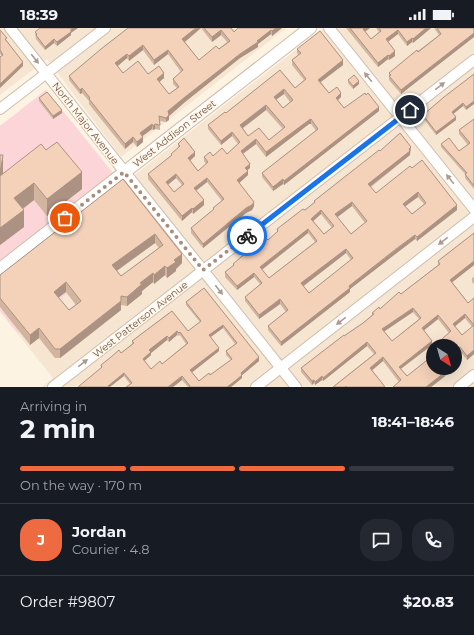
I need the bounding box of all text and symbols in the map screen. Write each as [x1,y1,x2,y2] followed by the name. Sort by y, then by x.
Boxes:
[20,5,58,24] text: 18:39
[30,53,39,64] one-way arrow
[364,72,373,83] one-way arrow
[49,80,122,167] street label: North Major Avenue
[435,82,446,90] one-way arrow
[393,93,427,127] pin
[130,97,219,170] street label: West Addison Street
[399,99,421,121] icon: home
[445,173,454,184] one-way arrow
[48,201,82,235] pin
[54,207,76,229] icon: bag
[227,216,267,256] courier
[236,225,258,247] icon: bike
[438,237,449,245] one-way arrow
[90,278,190,361] street label: West Patterson Avenue
[214,284,223,295] one-way arrow
[335,317,346,325] one-way arrow
[426,339,462,375] north arrow
[426,339,462,375] map controls
[78,359,89,367] one-way arrow
[20,398,87,414] text: Arriving in
[372,412,454,431] text: 18:41–18:46
[20,413,96,445] text: 2 min
[20,477,142,493] text: On the way · 170 m
[360,519,402,561] button: chat
[412,519,454,561] button: phone
[72,522,126,541] text: Jordan
[37,530,45,549] text: J
[72,541,150,557] text: Courier · 4.8
[20,592,115,611] text: Order #9807
[403,592,454,611] text: $20.83

